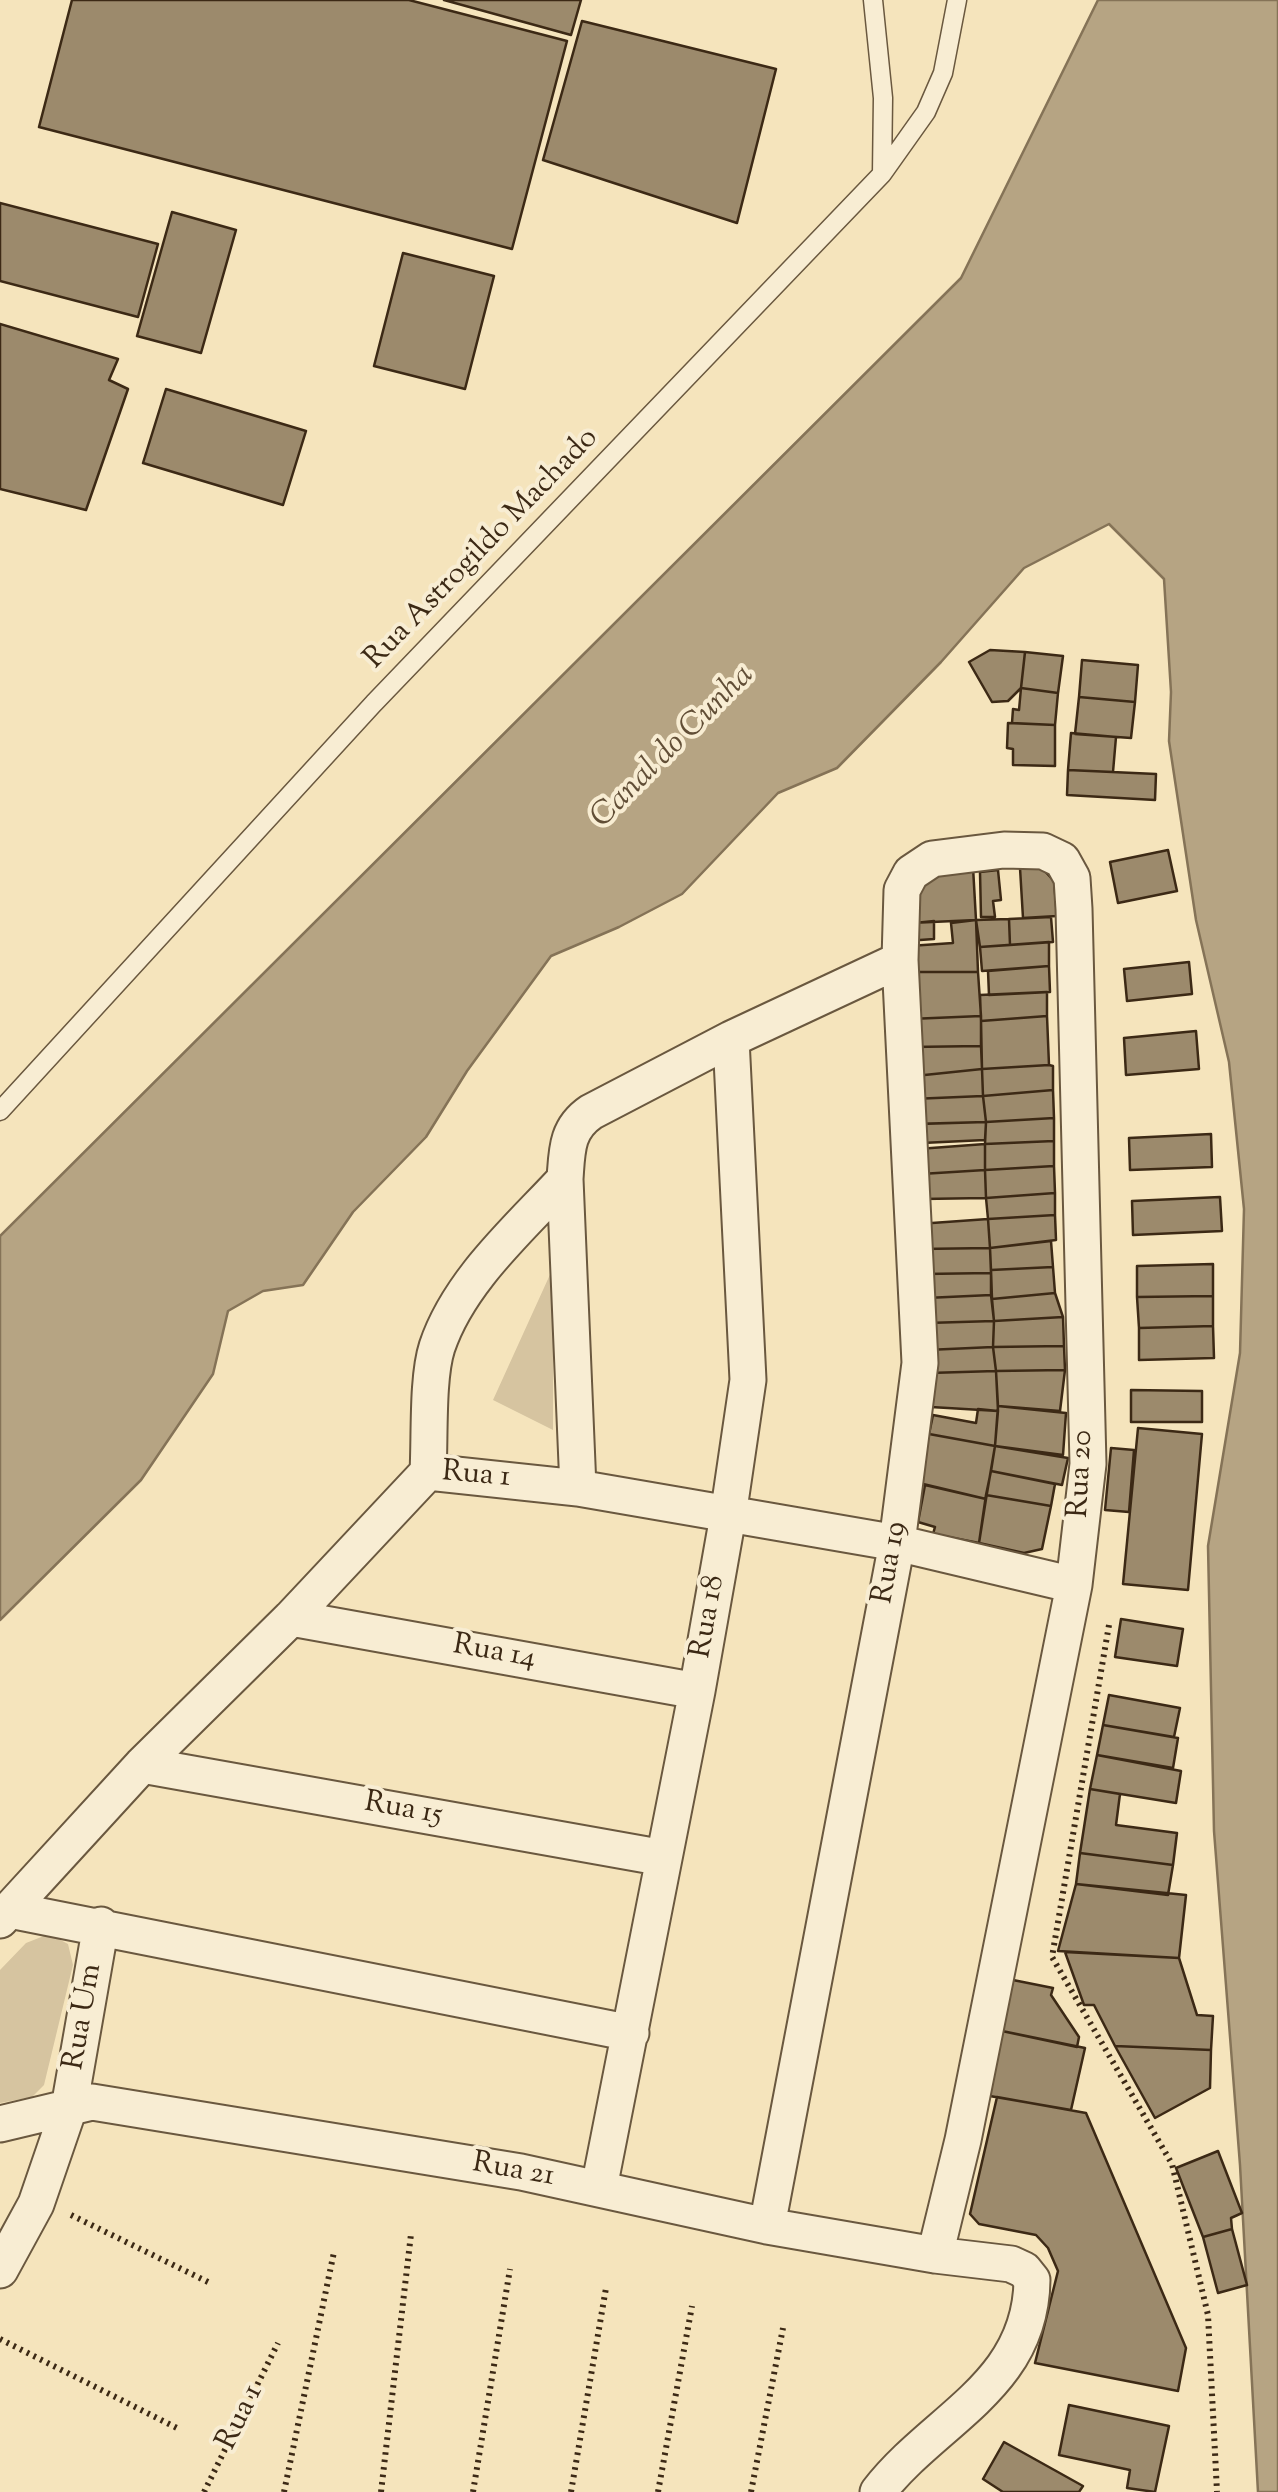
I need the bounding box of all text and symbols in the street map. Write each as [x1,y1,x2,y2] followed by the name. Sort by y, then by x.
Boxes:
[358,422,608,678] street label: Rua Astrogildo Machado
[584,658,764,838] water label: Canal do Cunha
[1063,1429,1103,1519] street label: Rua 20
[440,1456,512,1498] street label: Rua 1
[867,1519,917,1607] street label: Rua 19
[685,1573,735,1661] street label: Rua 18
[450,1629,538,1679] street label: Rua 14
[361,1786,445,1836] street label: Rua 15
[58,1961,112,2073] street label: Rua Um
[469,2147,557,2197] street label: Rua 21
[211,2379,273,2457] street label: Rua 1

